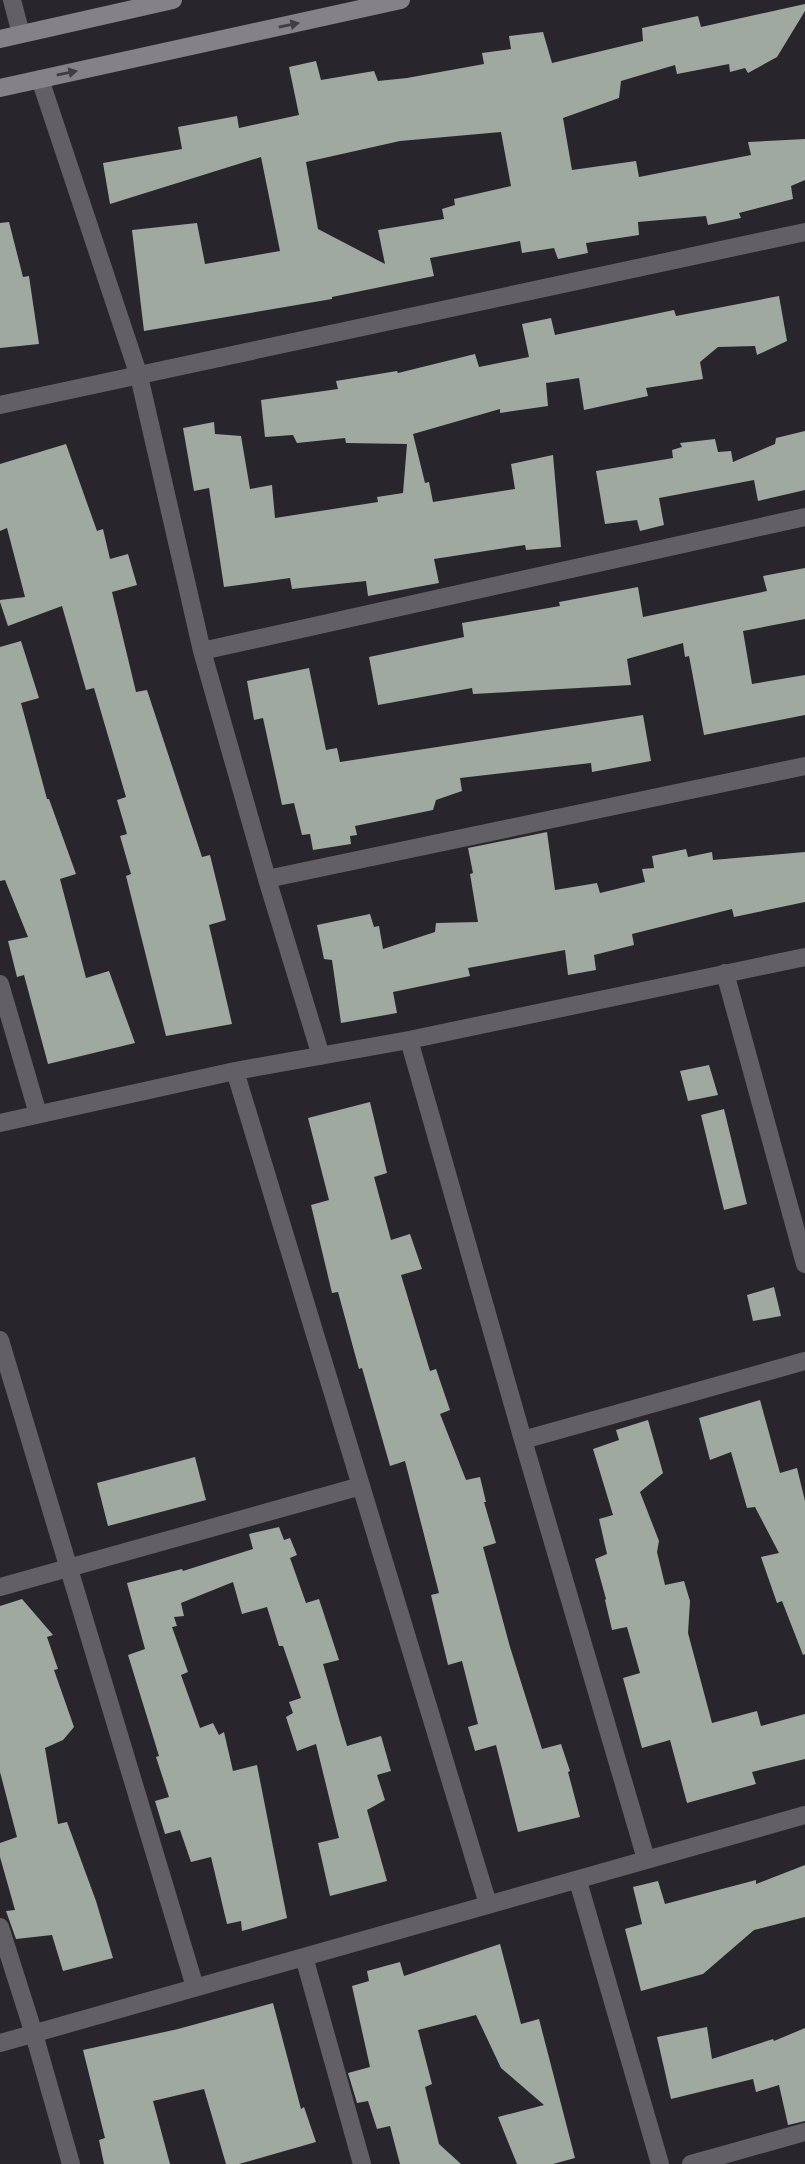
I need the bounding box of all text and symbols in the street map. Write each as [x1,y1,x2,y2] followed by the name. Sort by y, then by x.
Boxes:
[278,19,300,30] one-way arrow
[56,68,78,79] one-way arrow

